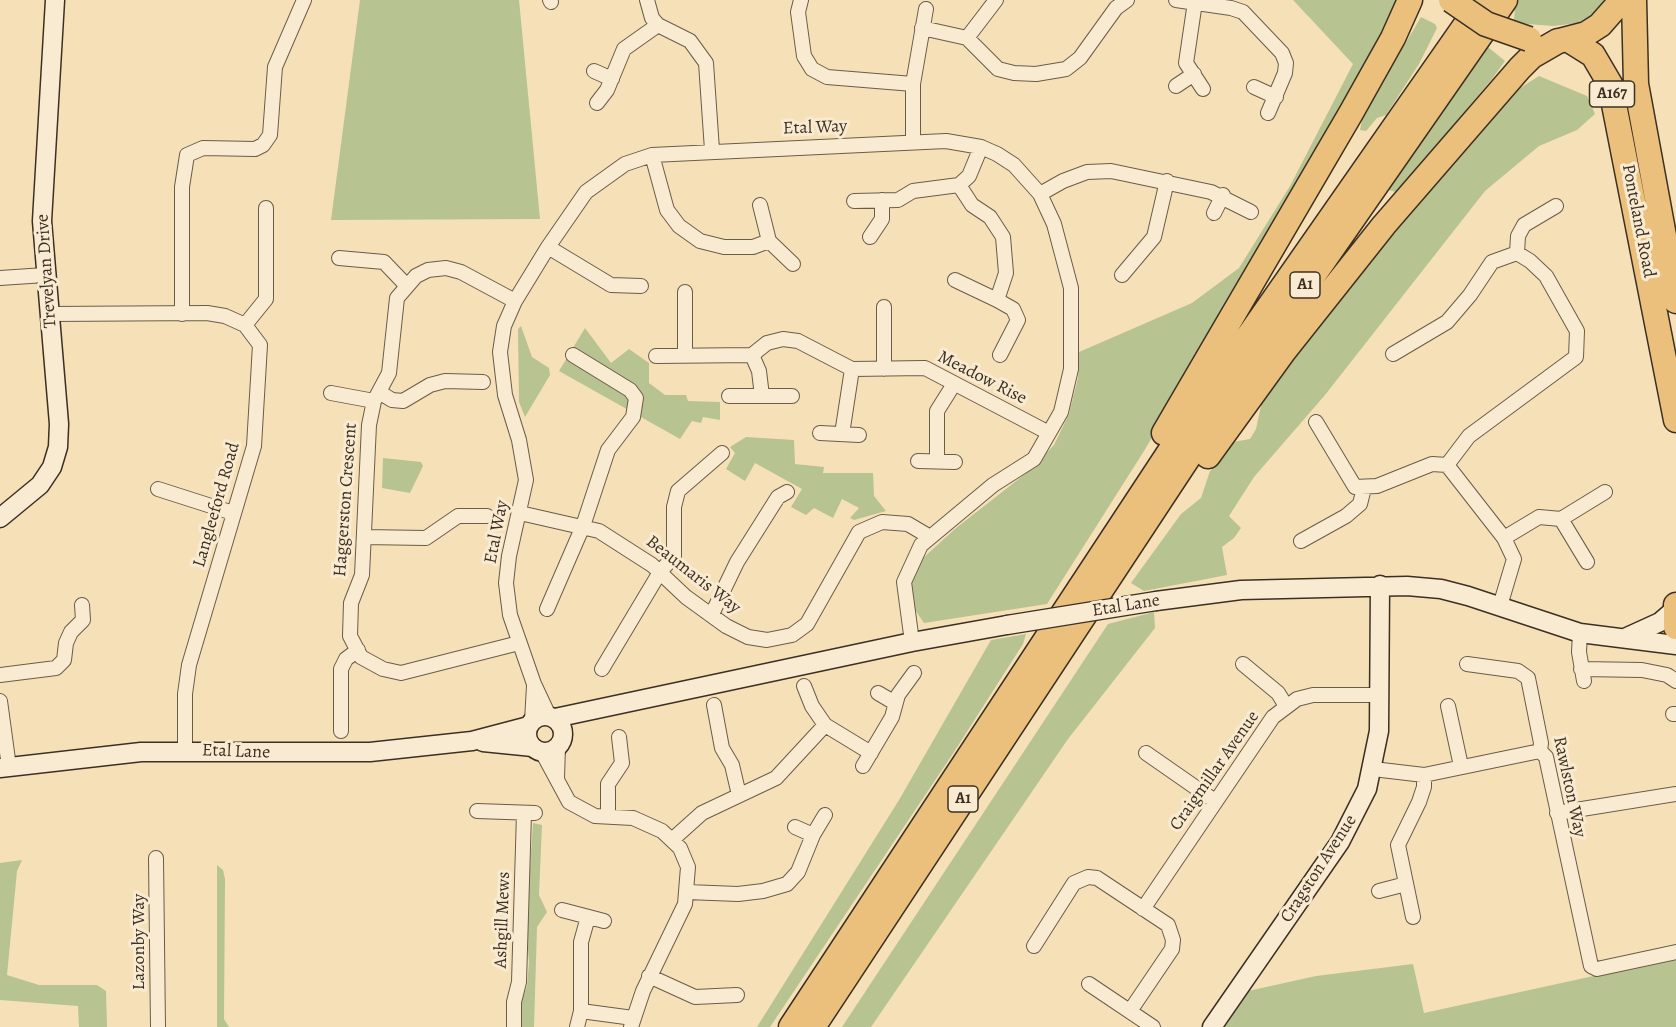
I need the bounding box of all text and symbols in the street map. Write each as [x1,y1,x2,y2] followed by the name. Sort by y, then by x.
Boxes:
[1590,81,1634,107] road number: A167
[782,116,848,140] street label: Etal Way
[1616,162,1660,280] street label: Ponteland Road
[32,213,62,329] street label: Trevelyan Drive
[1290,272,1320,298] road number: A1
[934,346,1030,410] street label: Meadow Rise
[330,422,362,578] street label: Haggerston Crescent
[189,440,245,570] street label: Langleeford Road
[480,498,514,566] street label: Etal Way
[641,531,745,619] street label: Beaumaris Way
[1091,590,1161,622] street label: Etal Lane
[1166,707,1264,835] street label: Craigmillar Avenue
[1548,735,1590,839] street label: Rawlston Way
[201,740,271,764] street label: Etal Lane
[948,786,978,812] road number: A1
[1276,811,1362,927] street label: Cragston Avenue
[491,871,515,969] street label: Ashgill Mews
[129,894,151,990] street label: Lazonby Way

